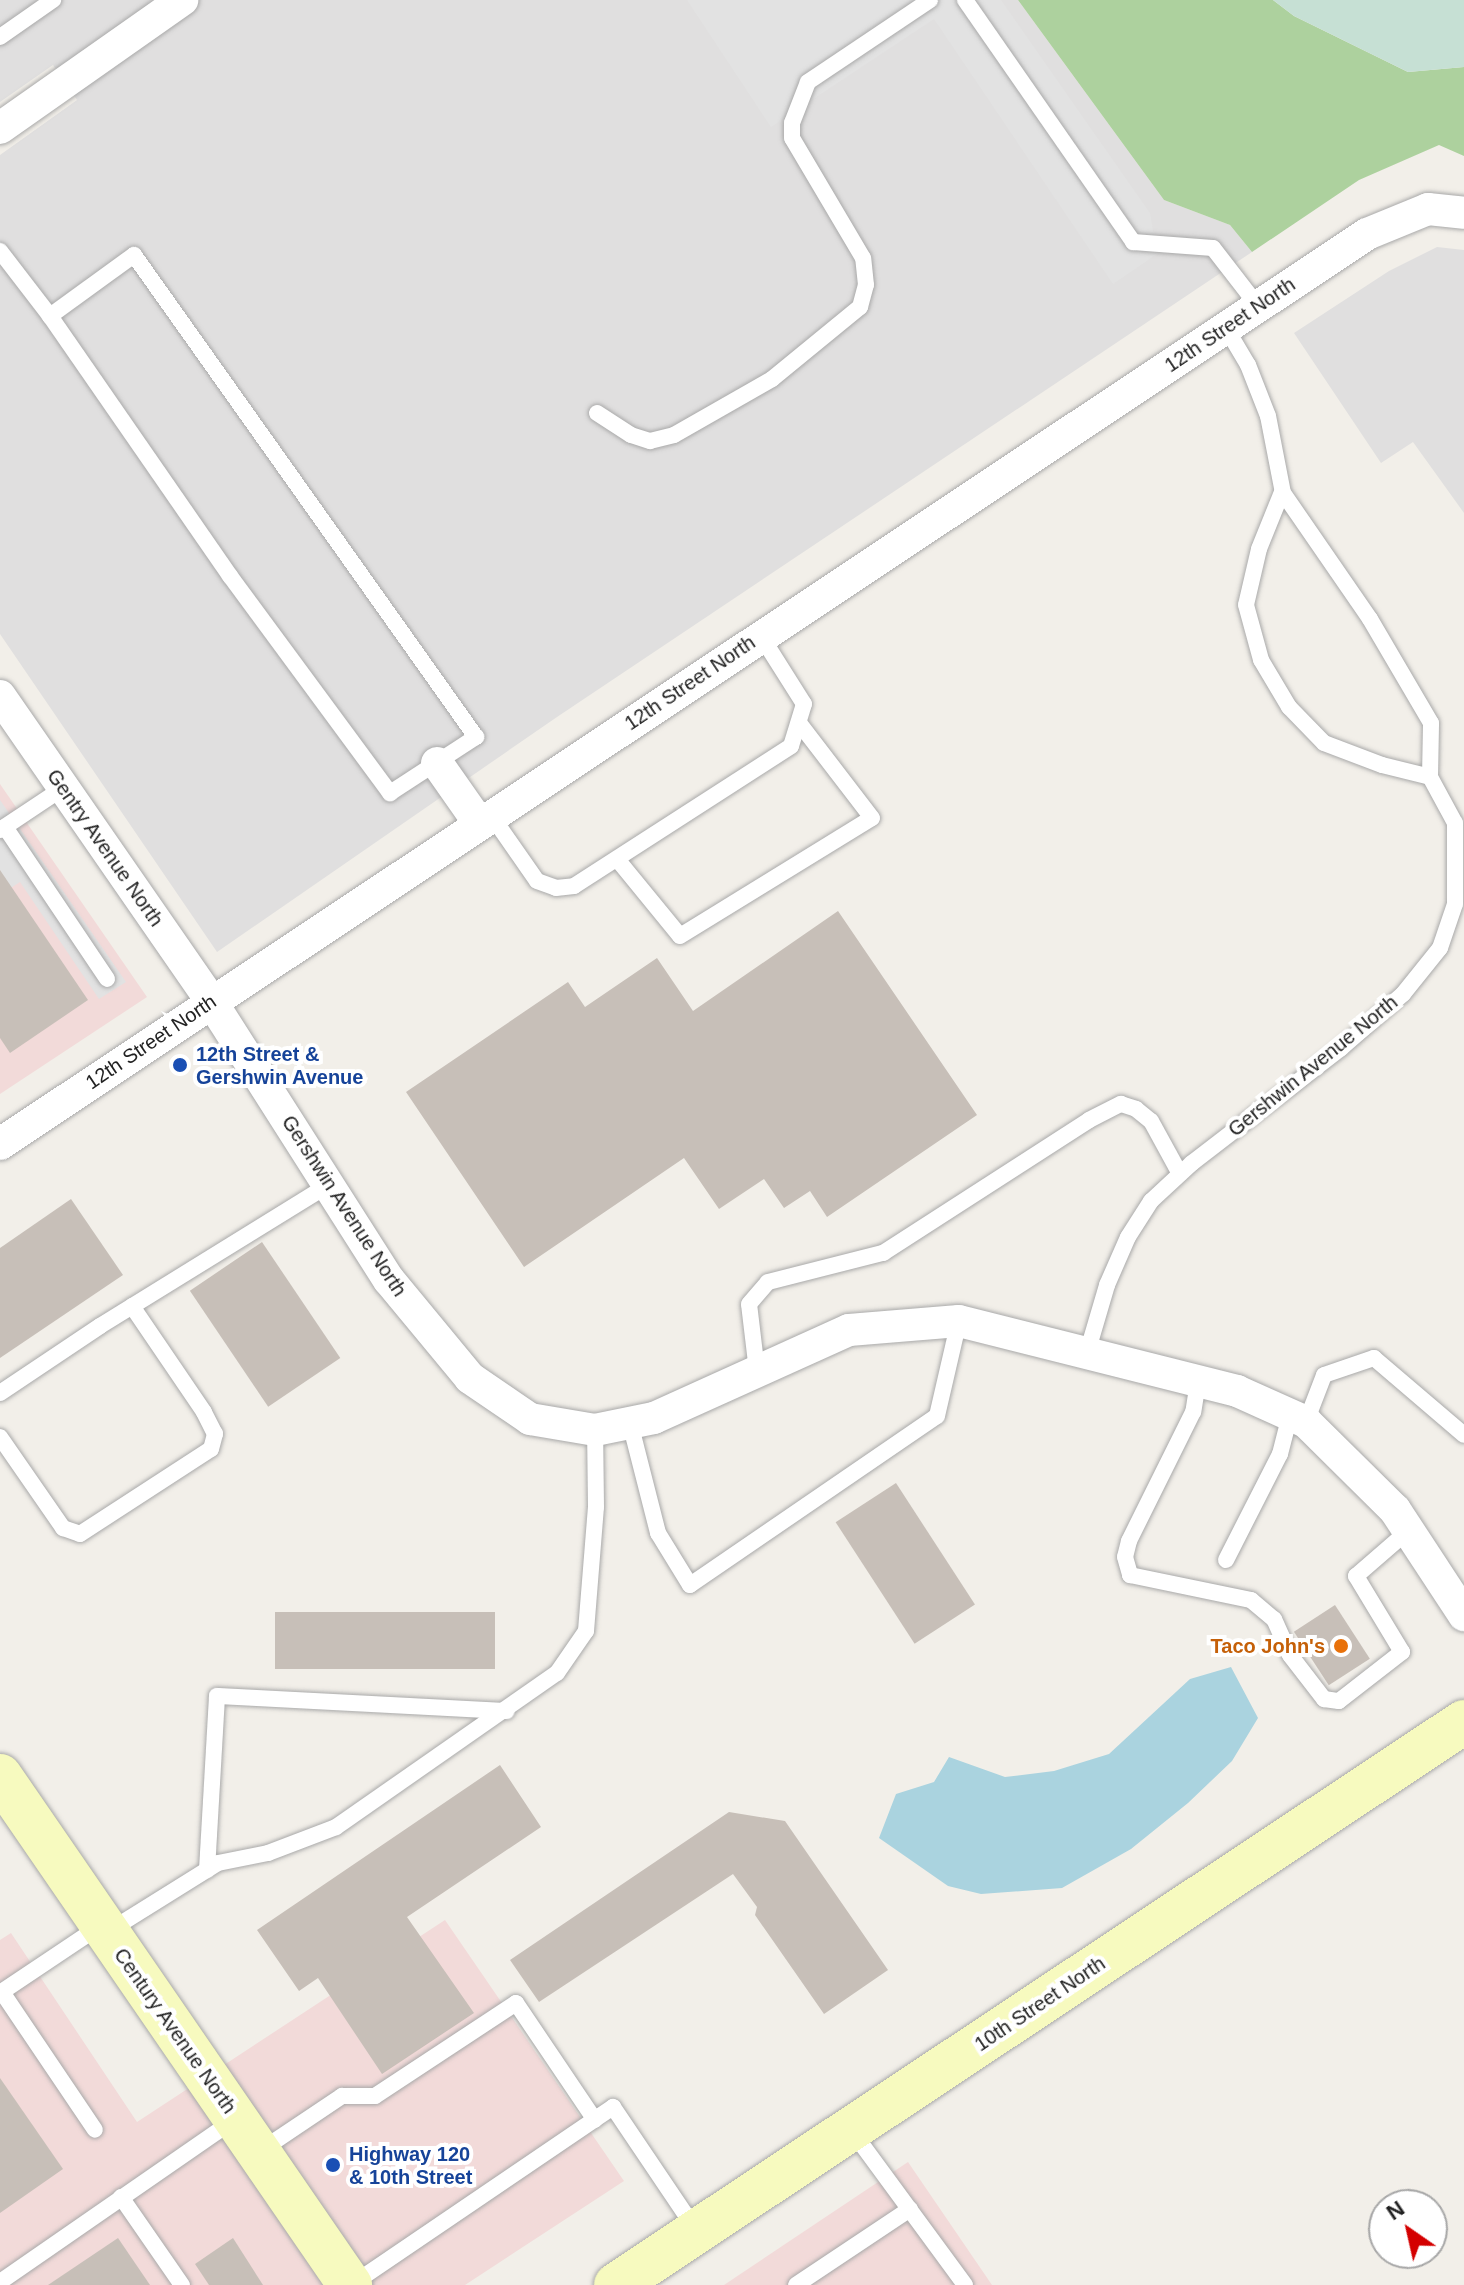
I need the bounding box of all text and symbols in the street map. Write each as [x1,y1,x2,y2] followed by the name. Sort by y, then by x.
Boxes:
[1160,272,1300,378] street label: 12th Street North
[620,630,760,736] street label: 12th Street North
[41,764,169,932] street label: Gentry Avenue North
[81,989,221,1095] street label: 12th Street North
[1223,990,1403,1142] street label: Gershwin Avenue North
[196,1042,364,1089] place label: 12th Street & Gershwin Avenue
[171,1056,189,1074] marker: 12th Street & Gershwin Avenue
[276,1111,412,1301] street label: Gershwin Avenue North
[1211,1634,1325,1658] place label: Taco John's
[1332,1637,1350,1655] marker: Taco John's
[109,1943,241,2119] street label: Century Avenue North
[970,1951,1110,2057] street label: 10th Street North
[349,2142,472,2189] place label: Highway 120 & 10th Street
[324,2156,342,2174] marker: Highway 120 & 10th Street
[1368,2189,1448,2269] north arrow
[1382,2196,1409,2225] text: N

